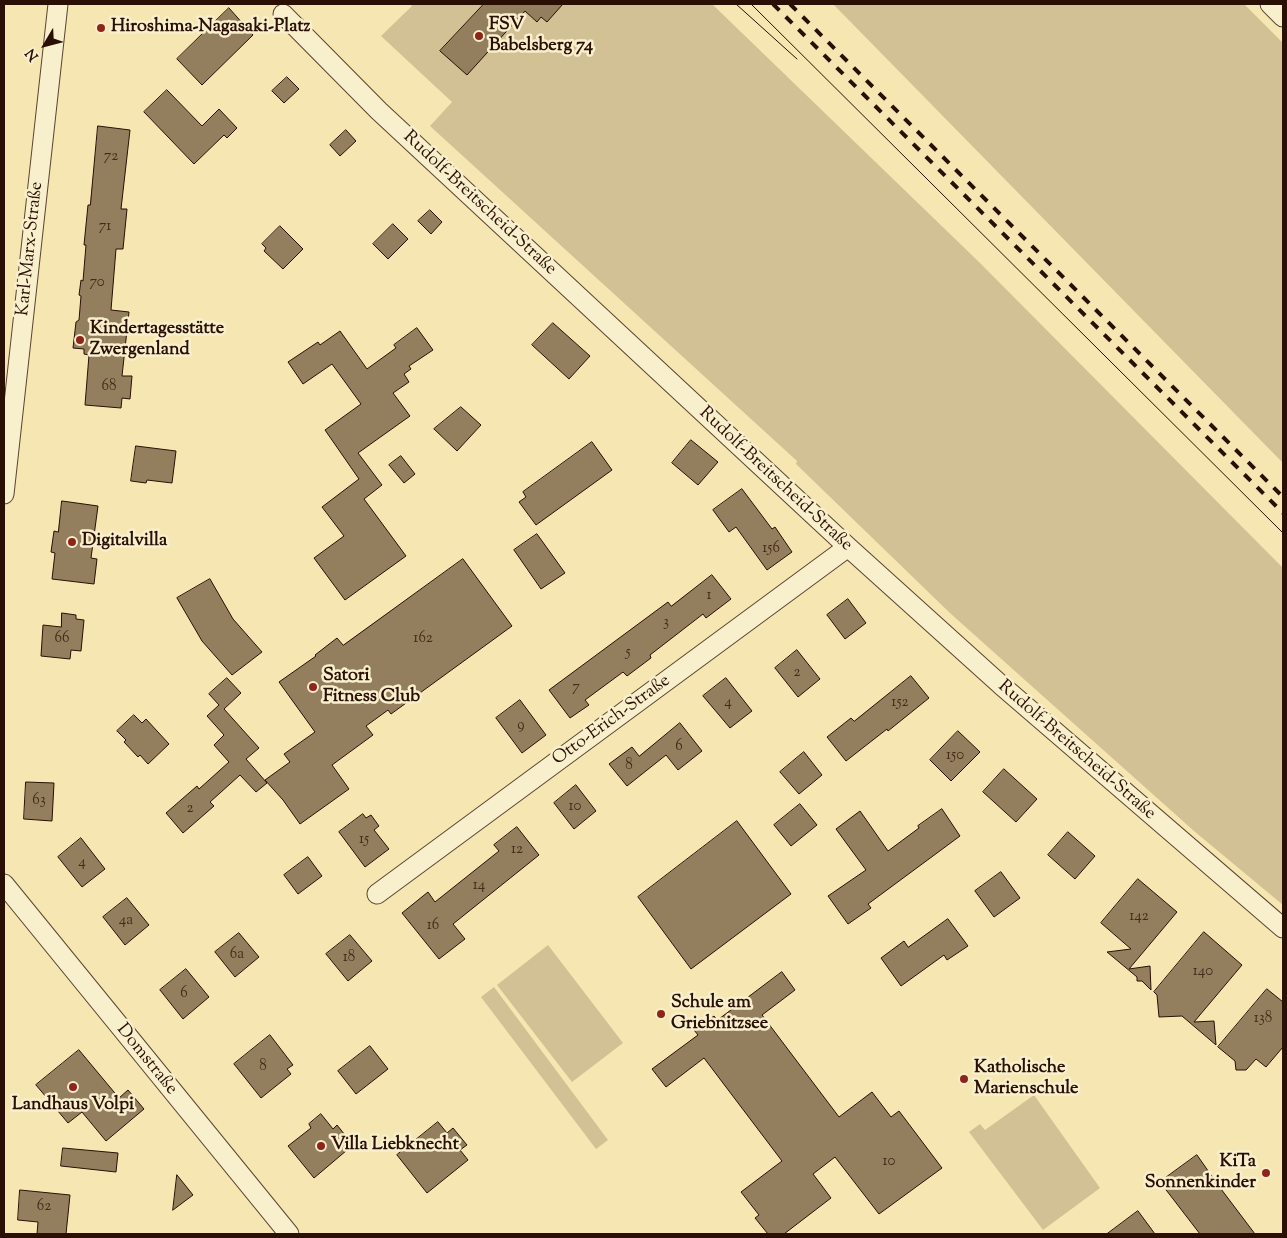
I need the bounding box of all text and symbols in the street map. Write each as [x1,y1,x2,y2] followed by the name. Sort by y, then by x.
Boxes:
[489,15,593,58] place label: FSV Babelsberg 74
[111,17,310,39] place label: Hiroshima-Nagasaki-Platz
[20,20,70,70] north arrow
[95,22,107,34] marker: Hiroshima-Nagasaki-Platz
[473,30,485,42] marker: FSV Babelsberg 74
[22,44,44,65] text: N
[398,127,560,281] street label: Rudolf-Breitscheid-Straße
[104,148,118,166] house number: 72
[13,181,49,317] street label: Karl-Marx-Straße
[99,218,111,236] house number: 71
[89,274,105,292] house number: 70
[90,319,224,362] place label: Kindertagesstätte Zwergenland
[74,334,86,346] marker: Kindertagesstätte Zwergenland
[102,378,116,396] house number: 68
[694,403,856,557] street label: Rudolf-Breitscheid-Straße
[82,531,167,553] place label: Digitalvilla
[66,536,78,548] marker: Digitalvilla
[762,540,780,558] house number: 156
[706,587,712,605] house number: 1
[663,614,669,632] house number: 3
[55,630,69,648] house number: 66
[413,630,433,648] house number: 162
[625,644,631,662] house number: 5
[793,664,801,682] house number: 2
[323,666,420,709] place label: Satori Fitness Club
[549,671,675,771] street label: Otto-Erich-Straße
[993,677,1159,825] street label: Rudolf-Breitscheid-Straße
[572,679,580,697] house number: 7
[307,681,319,693] marker: Satori Fitness Club
[724,694,732,712] house number: 4
[891,694,909,712] house number: 152
[517,717,525,735] house number: 9
[675,738,683,756] house number: 6
[946,747,964,765] house number: 150
[625,757,633,775] house number: 8
[32,792,46,810] house number: 63
[569,798,581,816] house number: 10
[186,800,194,818] house number: 2
[359,831,369,849] house number: 15
[511,841,523,859] house number: 12
[78,854,86,872] house number: 4
[473,877,485,895] house number: 14
[1129,908,1149,926] house number: 142
[119,912,133,930] house number: 4a
[427,917,439,935] house number: 16
[230,946,244,964] house number: 6a
[343,949,355,967] house number: 18
[1193,963,1213,981] house number: 140
[180,985,188,1003] house number: 6
[671,993,768,1036] place label: Schule am Griebnitzsee
[655,1008,667,1020] marker: Schule am Griebnitzsee
[1254,1010,1272,1028] house number: 138
[111,1020,181,1100] street label: Domstraße
[259,1058,267,1076] house number: 8
[974,1058,1078,1100] place label: Katholische Marienschule
[958,1073,970,1085] marker: Katholische Marienschule
[67,1081,79,1093] marker: Landhaus Volpi
[12,1095,134,1117] place label: Landhaus Volpi
[331,1135,459,1157] place label: Villa Liebknecht
[315,1140,327,1152] marker: Villa Liebknecht
[1145,1152,1256,1194] place label: KiTa Sonnenkinder
[883,1153,895,1171] house number: 10
[1260,1167,1272,1179] marker: KiTa Sonnenkinder
[37,1198,51,1216] house number: 62

